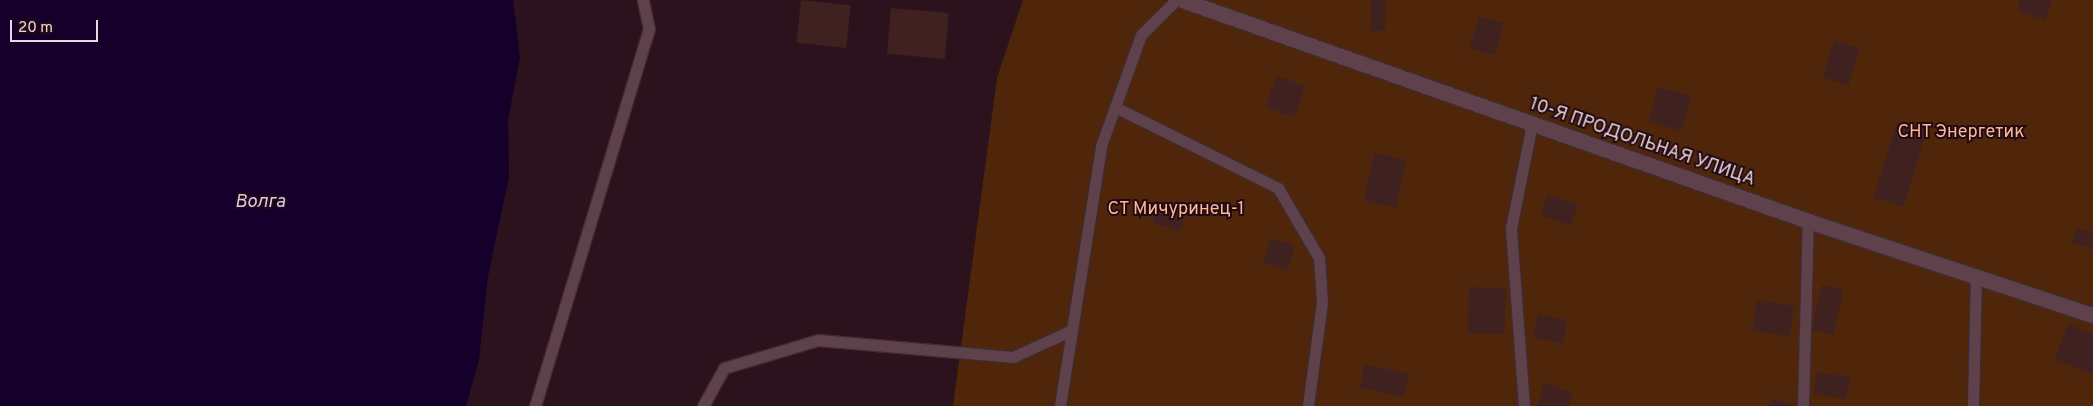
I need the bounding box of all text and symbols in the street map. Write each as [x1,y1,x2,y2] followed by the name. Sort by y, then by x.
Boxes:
[12,10,100,42] scale bar
[18,19,53,38] text: 20 m
[1527,94,1757,192] street label: 10-Я ПРОДОЛЬНАЯ УЛИЦА
[1897,122,2025,144] park label: СНТ Энергетик
[235,192,285,214] water label: Волга
[1107,199,1245,221] park label: СТ Мичуринец-1

